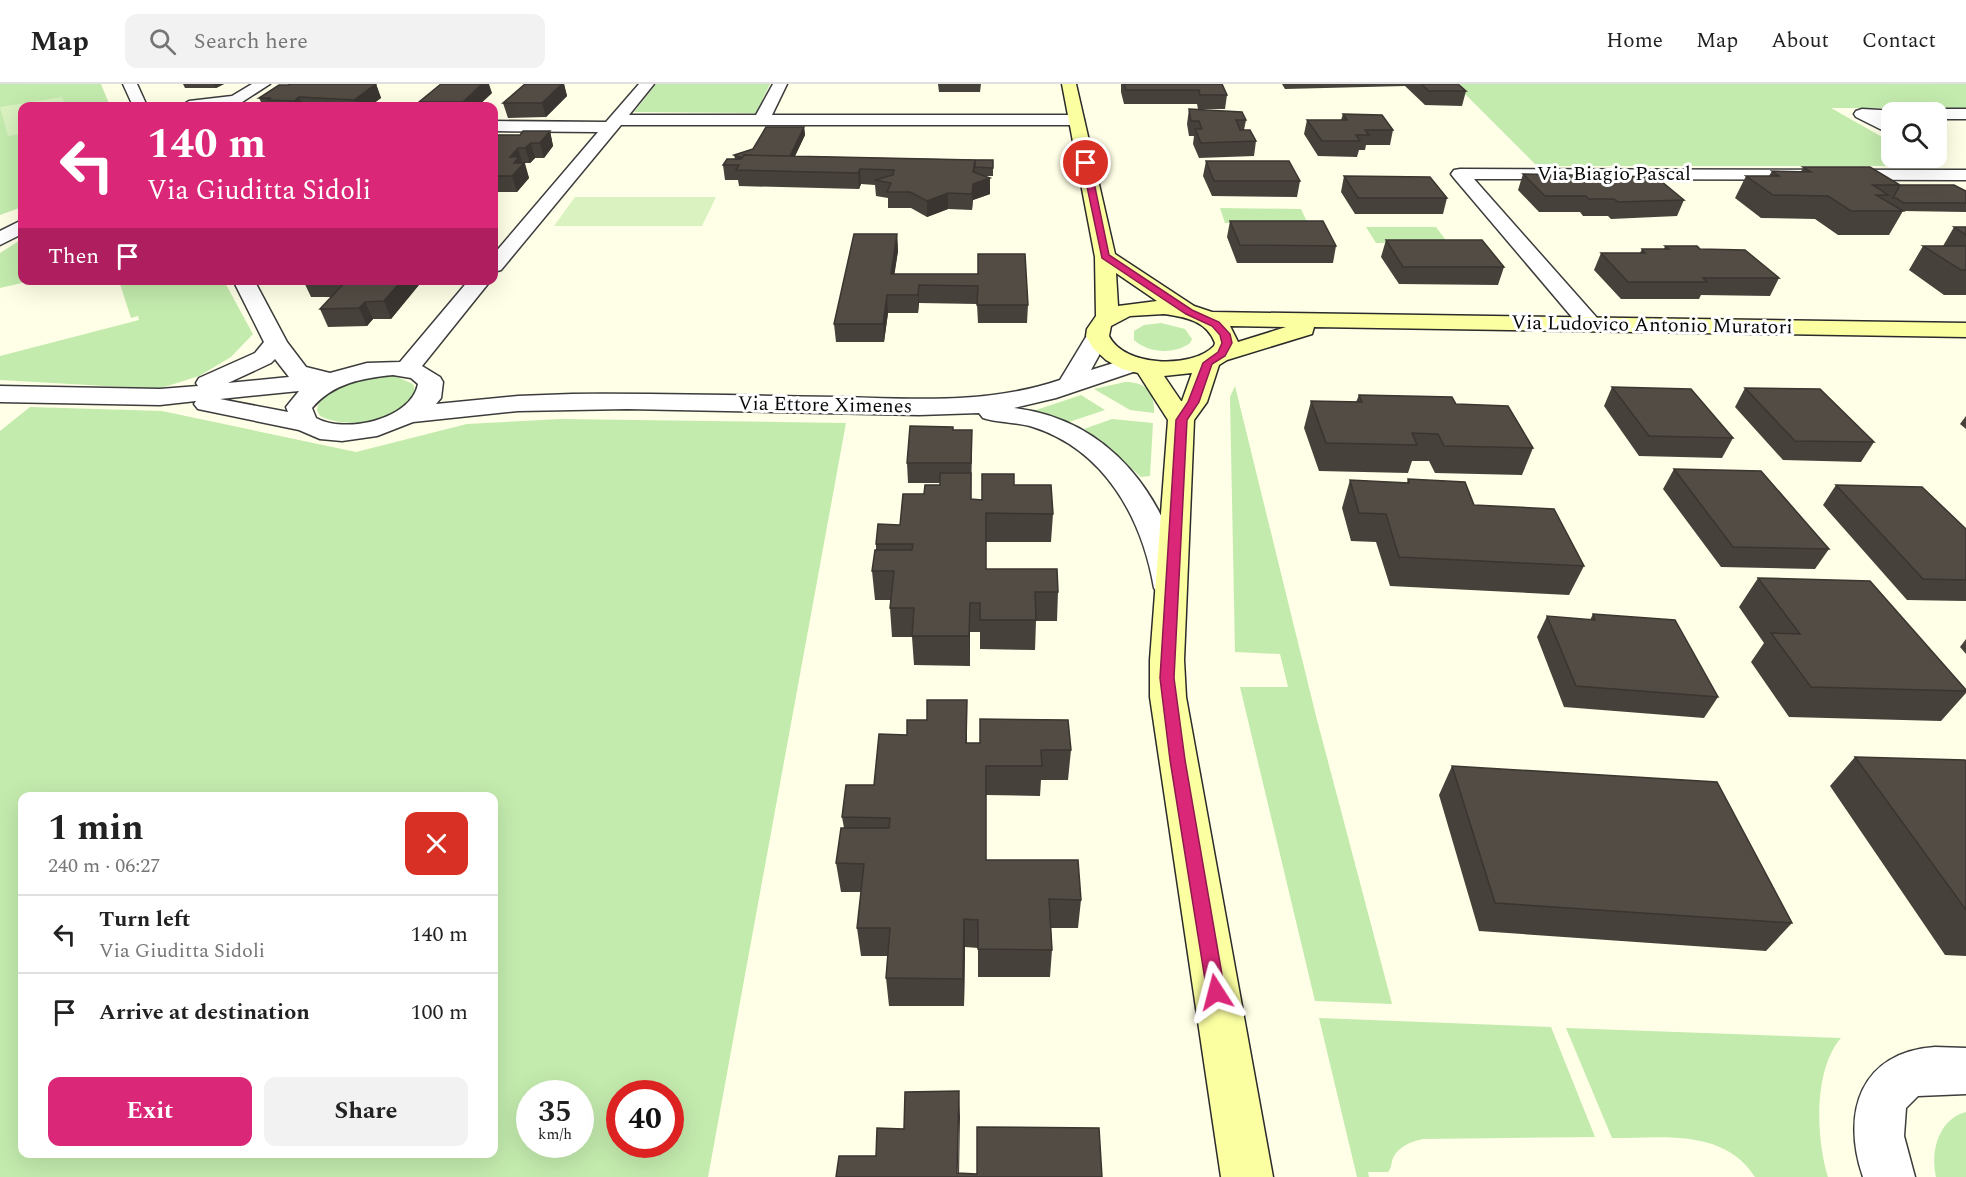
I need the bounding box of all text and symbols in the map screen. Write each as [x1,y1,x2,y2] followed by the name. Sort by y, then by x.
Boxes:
[125,14,545,68] search box
[30,20,89,63] text: Map
[146,25,179,58] icon: search
[194,25,308,58] text: Search here
[1606,25,1663,57] text: Home
[1696,25,1738,57] text: Map
[1771,25,1829,57] text: About
[1862,25,1936,57] text: Contact
[1881,102,1947,168] map controls
[1881,102,1947,168] button: search
[147,113,266,176] text: 140 m
[48,126,126,204] icon: left
[1060,137,1111,188] pin
[1069,146,1102,179] icon: arrive
[1537,159,1691,189] street label: Via Biagio Pascal
[147,170,371,212] text: Via Giuditta Sidoli
[48,240,99,273] text: Then
[111,240,144,273] icon: arrive
[1511,308,1793,342] street label: Via Ludovico Antonio Muratori
[738,388,912,422] street label: Via Ettore Ximenes
[48,801,144,856] text: 1 min
[405,812,468,875] button: close
[48,851,160,881] text: 240 m · 06:27
[99,903,191,936] text: Turn left
[48,918,81,951] icon: left
[411,918,468,951] text: 140 m
[99,936,265,966] text: Via Giuditta Sidoli
[1184,960,1248,1024] position arrow
[48,996,81,1029] icon: arrive
[99,996,310,1029] text: Arrive at destination
[411,996,468,1029] text: 100 m
[48,1077,252,1146] button: Exit
[264,1077,468,1146] button: Share
[606,1080,684,1158] speed limit sign: 40
[538,1089,572,1135] text: 35
[538,1123,572,1146] text: km/h

